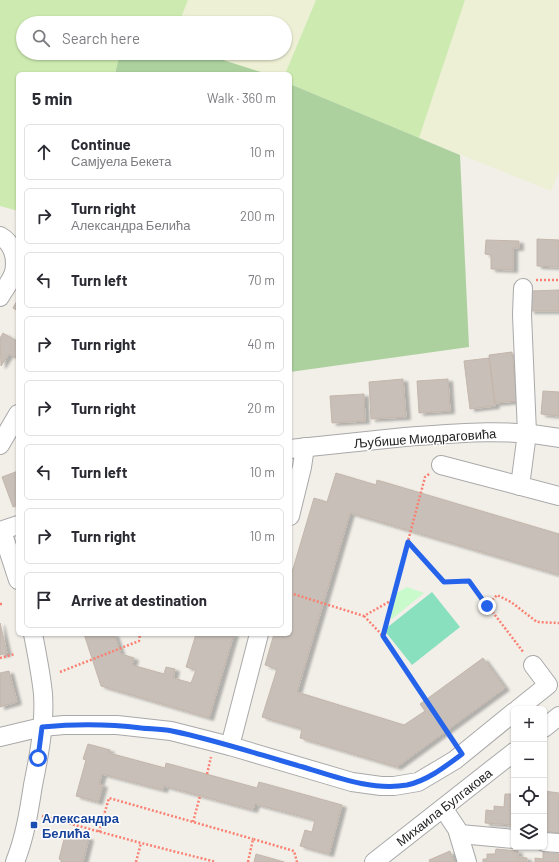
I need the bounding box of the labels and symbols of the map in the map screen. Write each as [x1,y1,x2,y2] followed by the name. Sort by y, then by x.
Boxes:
[353,425,498,451] street label: Љубише Миодраговића
[478,597,496,615] route end
[29,749,47,767] route start
[393,764,496,849] street label: Михаила Булгакова
[42,810,120,841] place label: Александра Белића
[29,820,39,830] marker: Александра Белића

